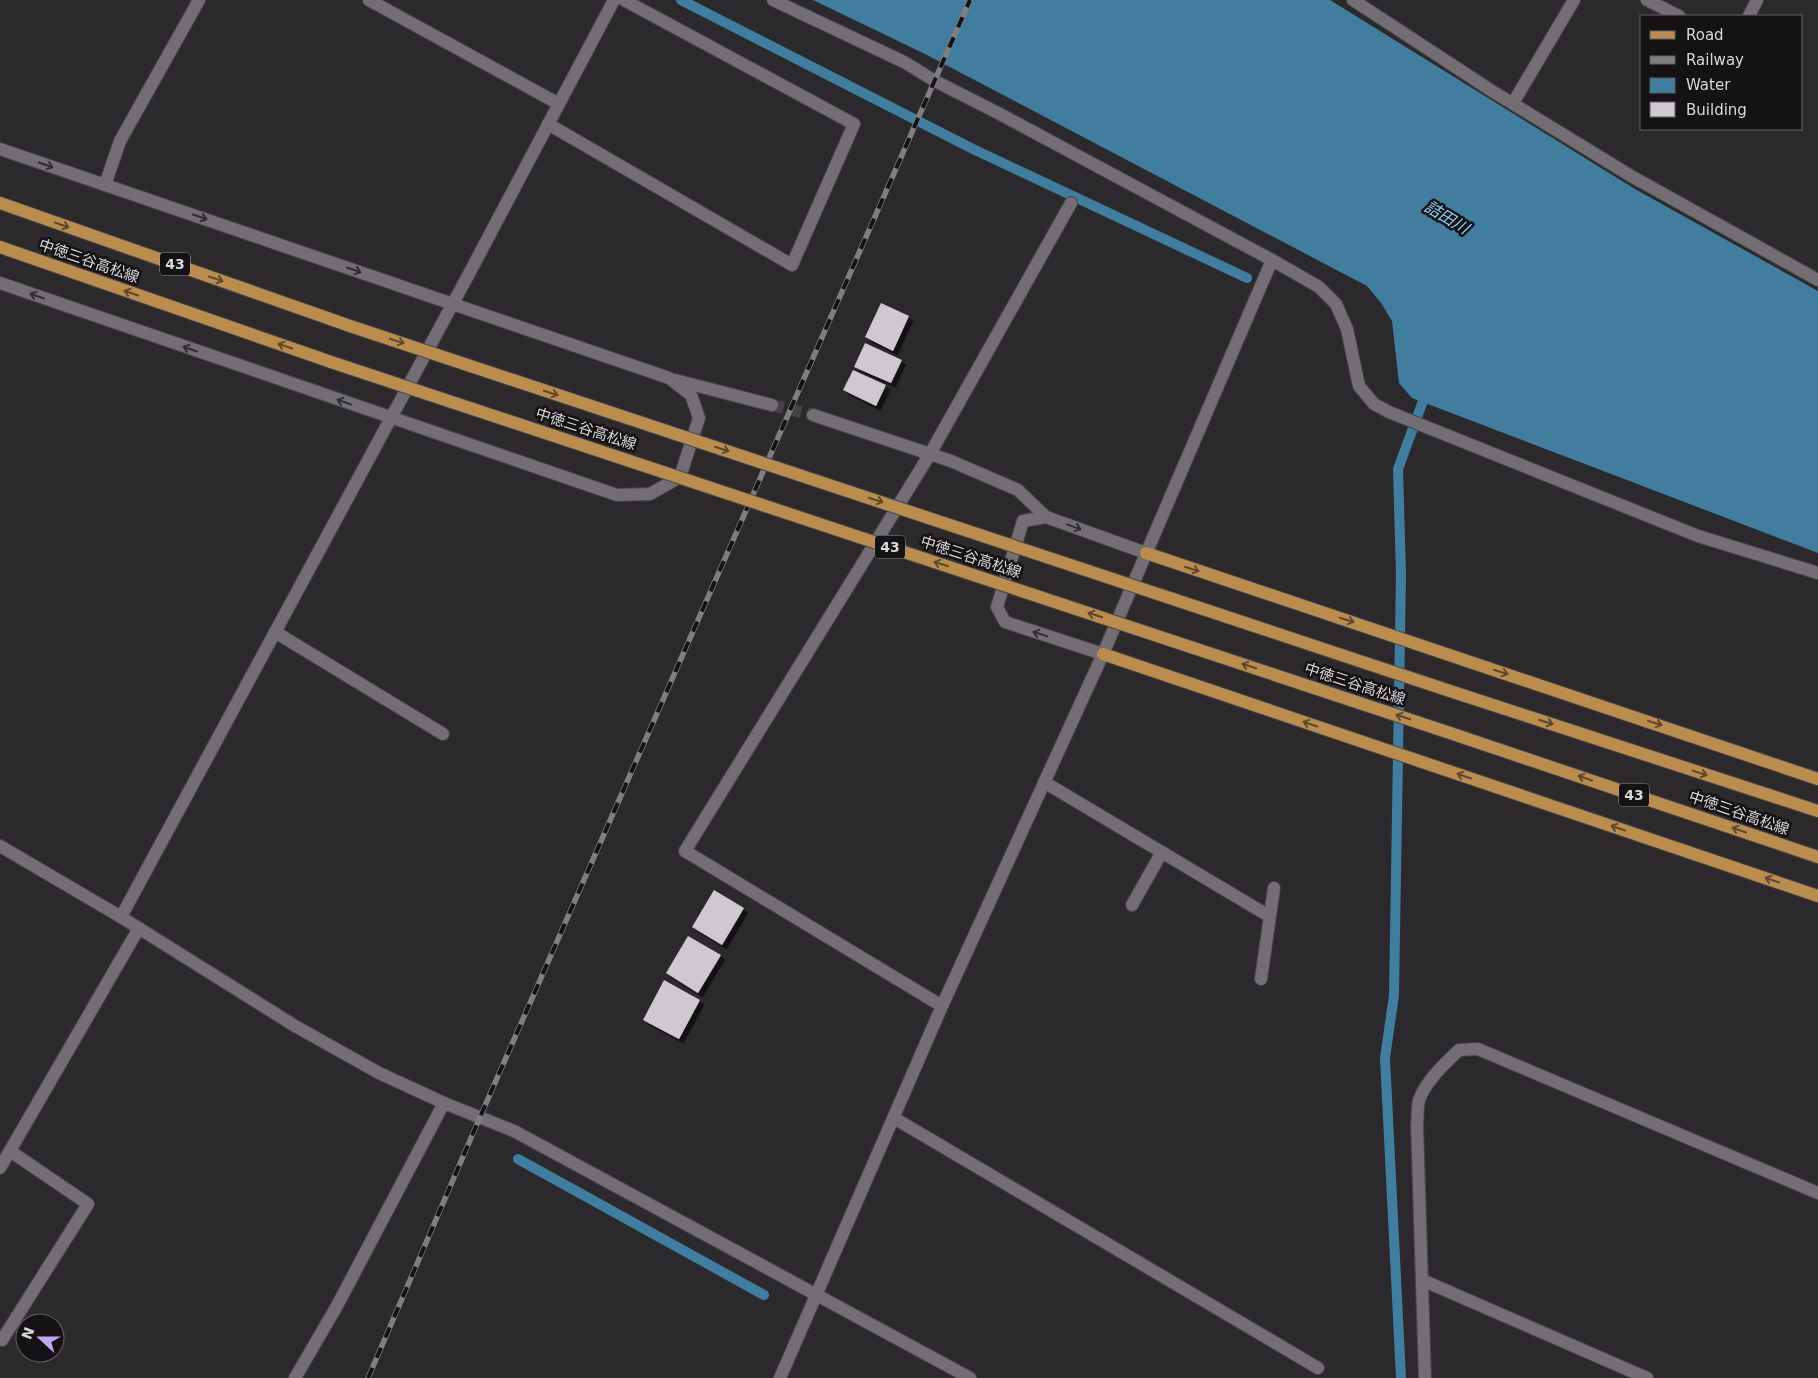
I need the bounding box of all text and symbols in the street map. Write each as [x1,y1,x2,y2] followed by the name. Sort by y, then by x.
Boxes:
[1640,15,1803,130] legend
[1686,26,1724,44] text: Road
[1686,51,1744,69] text: Railway
[1686,76,1731,94] text: Water
[1686,101,1747,119] text: Building
[38,161,53,170] one-way arrow
[1421,197,1474,239] water label: 詰田川
[192,213,208,223] one-way arrow
[54,220,70,230] one-way arrow
[36,235,142,287] street label: 中徳三谷高松線
[160,252,190,276] road number: 43
[346,266,361,275] one-way arrow
[207,274,223,284] one-way arrow
[124,288,140,297] one-way arrow
[30,291,45,300] one-way arrow
[388,337,404,347] one-way arrow
[278,341,293,350] one-way arrow
[183,344,199,353] one-way arrow
[542,388,558,398] one-way arrow
[337,397,352,406] one-way arrow
[533,404,639,454] street label: 中徳三谷高松線
[713,445,729,454] one-way arrow
[868,496,884,506] one-way arrow
[1066,523,1082,532] one-way arrow
[918,532,1024,582] street label: 中徳三谷高松線
[875,536,905,558] road number: 43
[933,559,949,568] one-way arrow
[1184,564,1200,574] one-way arrow
[1088,610,1103,619] one-way arrow
[1338,616,1354,625] one-way arrow
[1033,628,1049,638] one-way arrow
[1302,659,1408,709] street label: 中徳三谷高松線
[1242,661,1258,670] one-way arrow
[1492,667,1508,677] one-way arrow
[1396,712,1412,722] one-way arrow
[1538,718,1553,727] one-way arrow
[1303,719,1318,728] one-way arrow
[1647,719,1662,728] one-way arrow
[1692,768,1708,778] one-way arrow
[1457,771,1472,780] one-way arrow
[1577,773,1593,782] one-way arrow
[1619,784,1649,806] road number: 43
[1686,787,1792,839] street label: 中徳三谷高松線
[1611,823,1626,832] one-way arrow
[1731,825,1747,834] one-way arrow
[1765,875,1780,884] one-way arrow
[15,1313,65,1363] north arrow
[18,1325,37,1342] text: N

